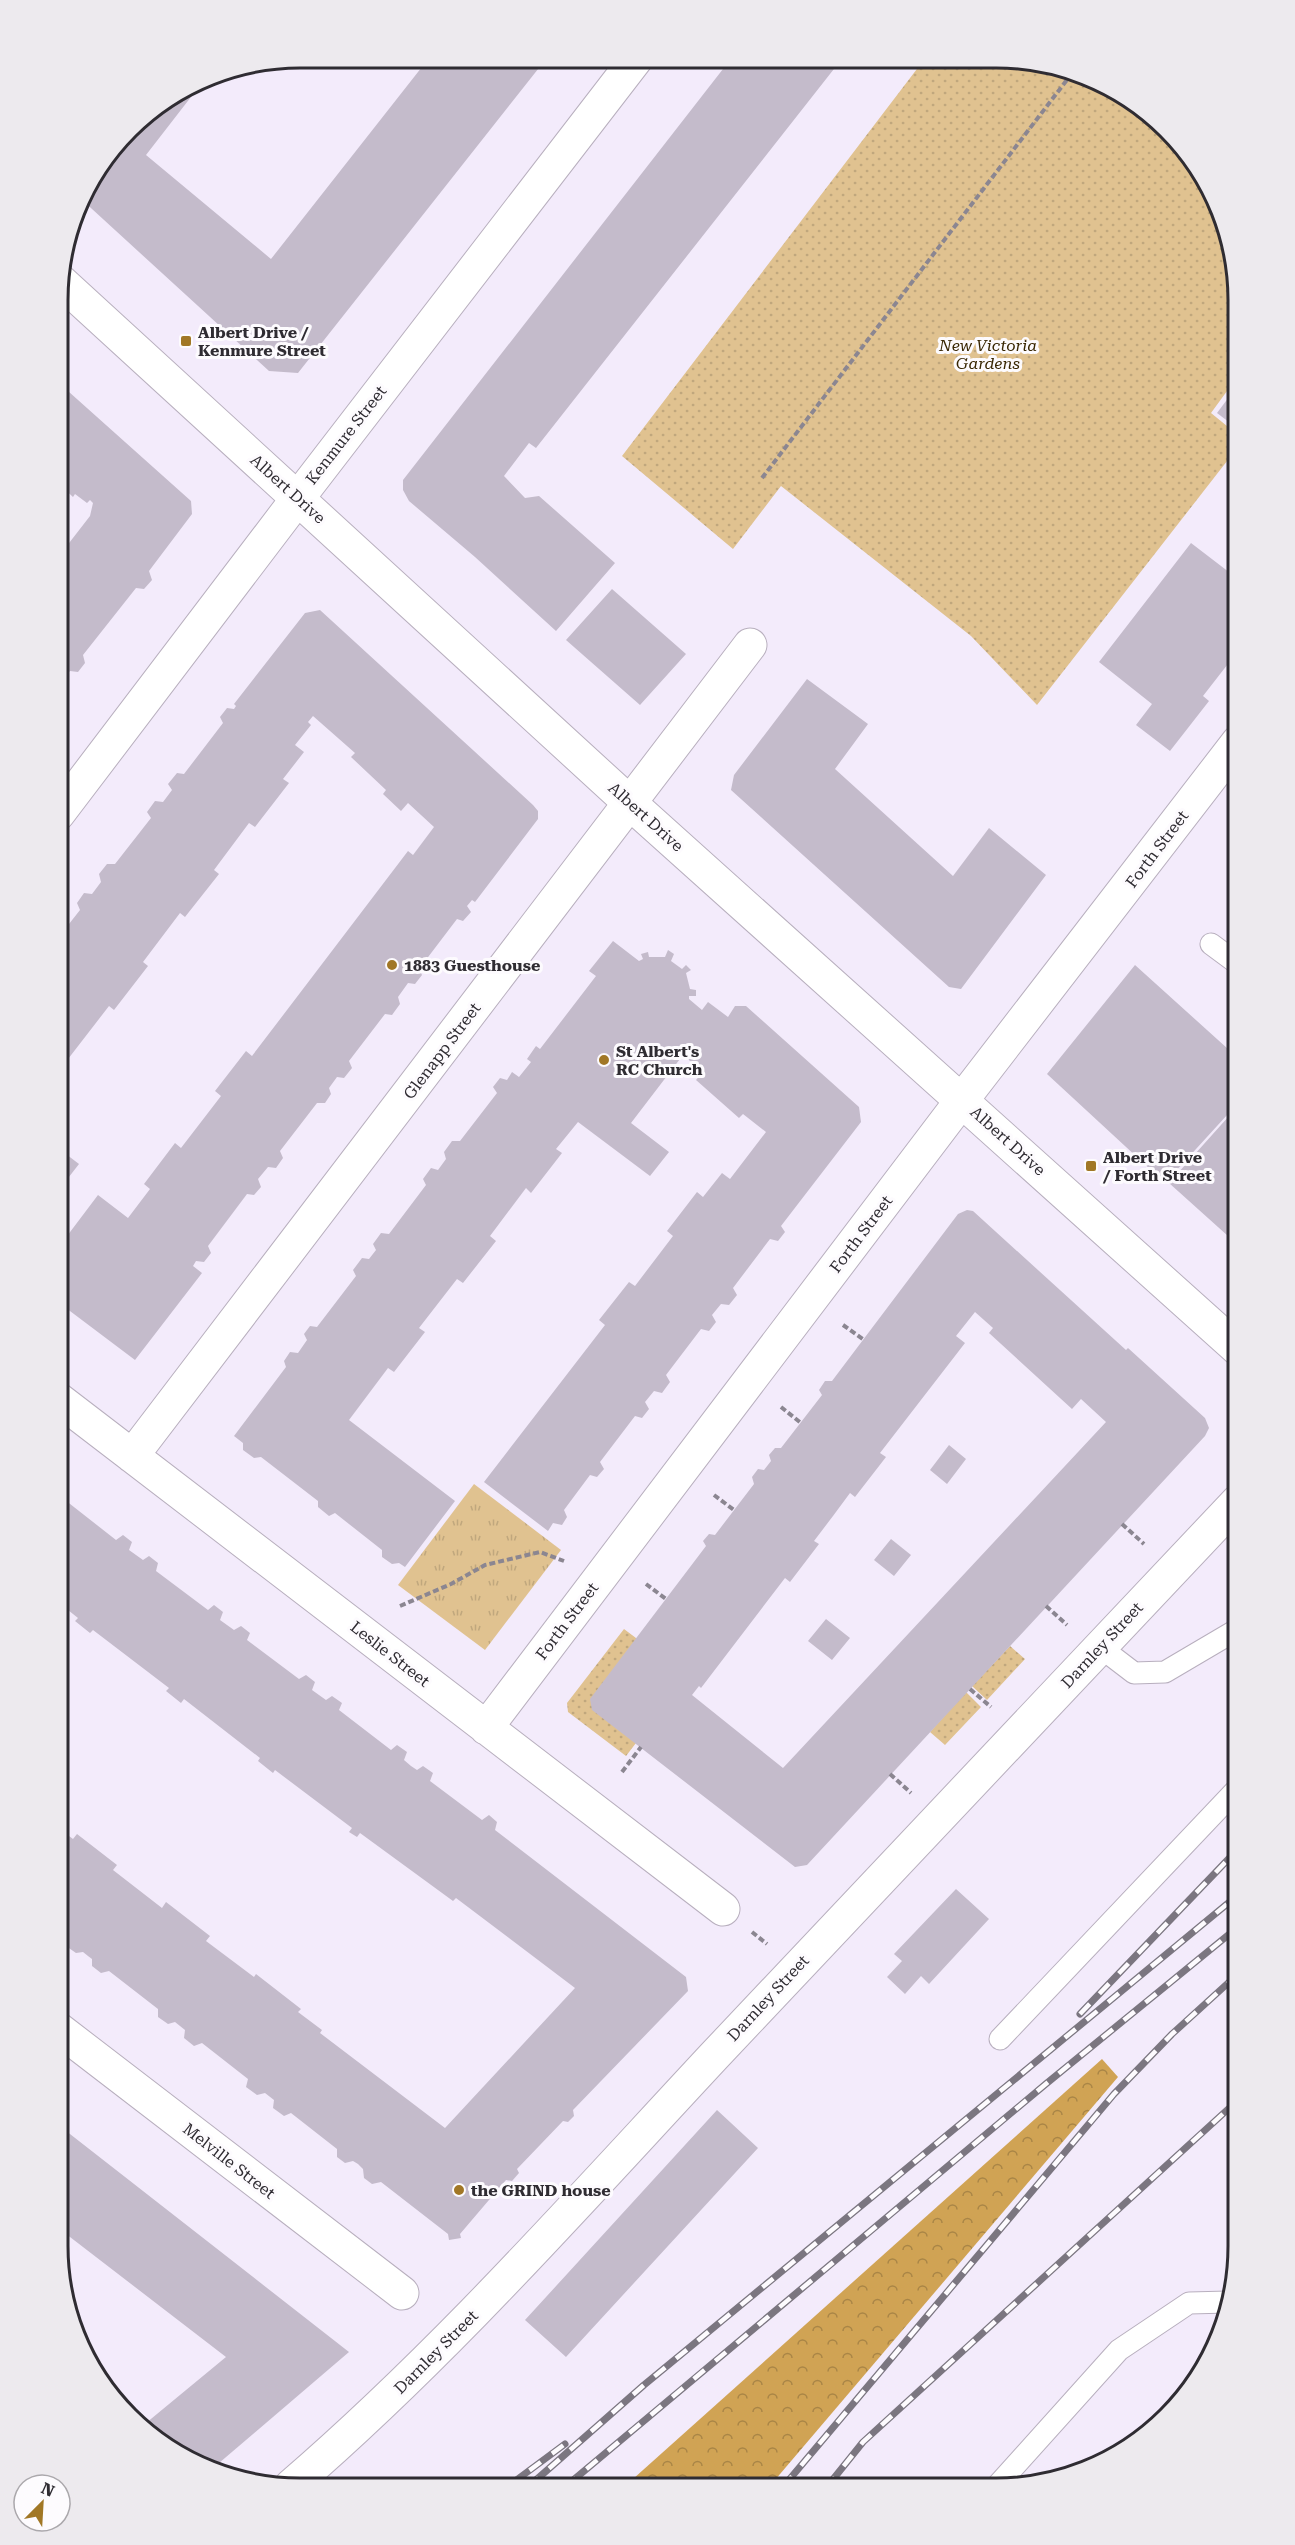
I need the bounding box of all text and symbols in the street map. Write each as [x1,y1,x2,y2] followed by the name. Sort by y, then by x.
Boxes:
[198,323,326,360] place label: Albert Drive / Kenmure Street
[179,334,193,348] marker: Albert Drive / Kenmure Street
[938,336,1037,373] park label: New Victoria Gardens
[302,382,390,488] street label: Kenmure Street
[247,450,329,528] street label: Albert Drive
[605,778,687,856] street label: Albert Drive
[1122,807,1192,891] street label: Forth Street
[404,956,540,975] place label: 1883 Guesthouse
[385,958,399,972] marker: 1883 Guesthouse
[400,999,484,1103] street label: Glenapp Street
[616,1042,703,1079] place label: St Albert's RC Church
[597,1053,611,1067] marker: St Albert's RC Church
[967,1102,1049,1180] street label: Albert Drive
[1102,1148,1212,1185] place label: Albert Drive / Forth Street
[1084,1159,1098,1173] marker: Albert Drive / Forth Street
[826,1192,896,1276] street label: Forth Street
[532,1579,602,1663] street label: Forth Street
[1057,1598,1147,1692] street label: Darnley Street
[347,1617,433,1691] street label: Leslie Street
[723,1951,813,2045] street label: Darnley Street
[179,2119,279,2203] street label: Melville Street
[471,2181,611,2200] place label: the GRIND house
[452,2183,466,2197] marker: the GRIND house
[390,2306,482,2398] street label: Darnley Street
[12,2473,72,2533] north arrow
[38,2479,57,2501] text: N

